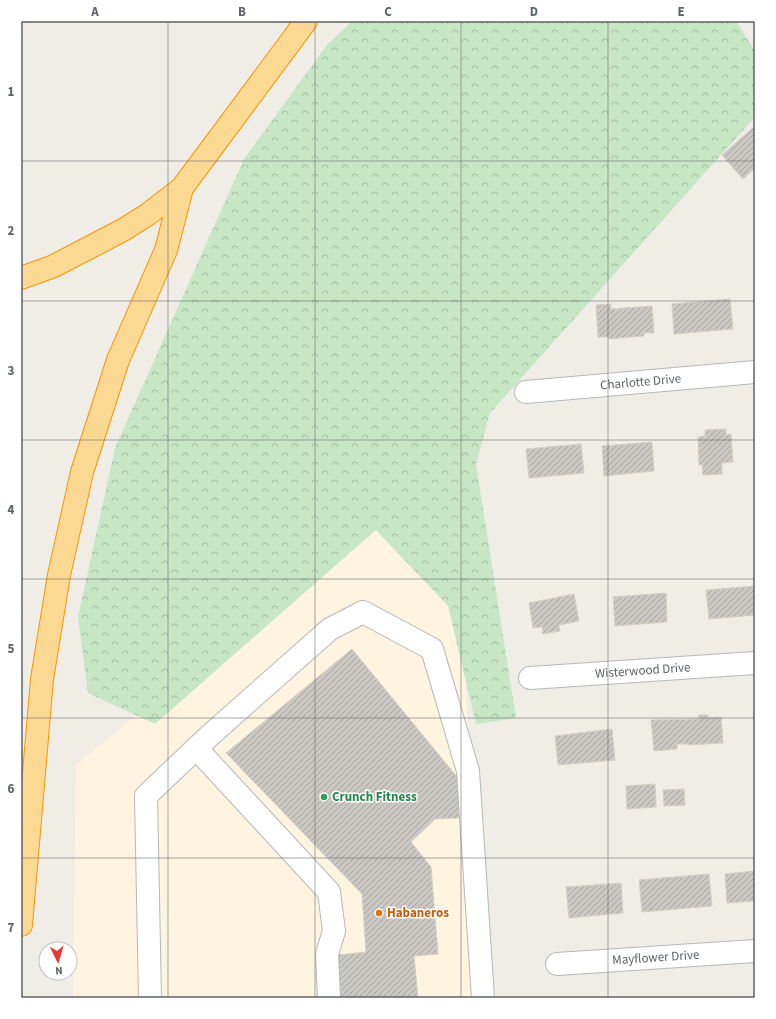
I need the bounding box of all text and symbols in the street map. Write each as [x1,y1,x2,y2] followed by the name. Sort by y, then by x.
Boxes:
[90,3,99,21] text: A
[238,3,246,21] text: B
[384,3,392,21] text: C
[530,3,538,21] text: D
[677,3,685,21] text: E
[8,83,15,101] text: 1
[8,222,15,240] text: 2
[8,362,15,380] text: 3
[599,369,682,395] street label: Charlotte Drive
[8,501,15,519] text: 4
[8,640,15,658] text: 5
[595,658,691,683] street label: Wisterwood Drive
[8,780,15,798] text: 6
[332,788,417,806] place label: Crunch Fitness
[319,792,329,802] marker: Crunch Fitness
[387,904,449,922] place label: Habaneros
[374,908,384,918] marker: Habaneros
[8,919,15,937] text: 7
[38,941,78,981] north arrow
[612,946,700,969] street label: Mayflower Drive
[55,963,63,978] text: N

